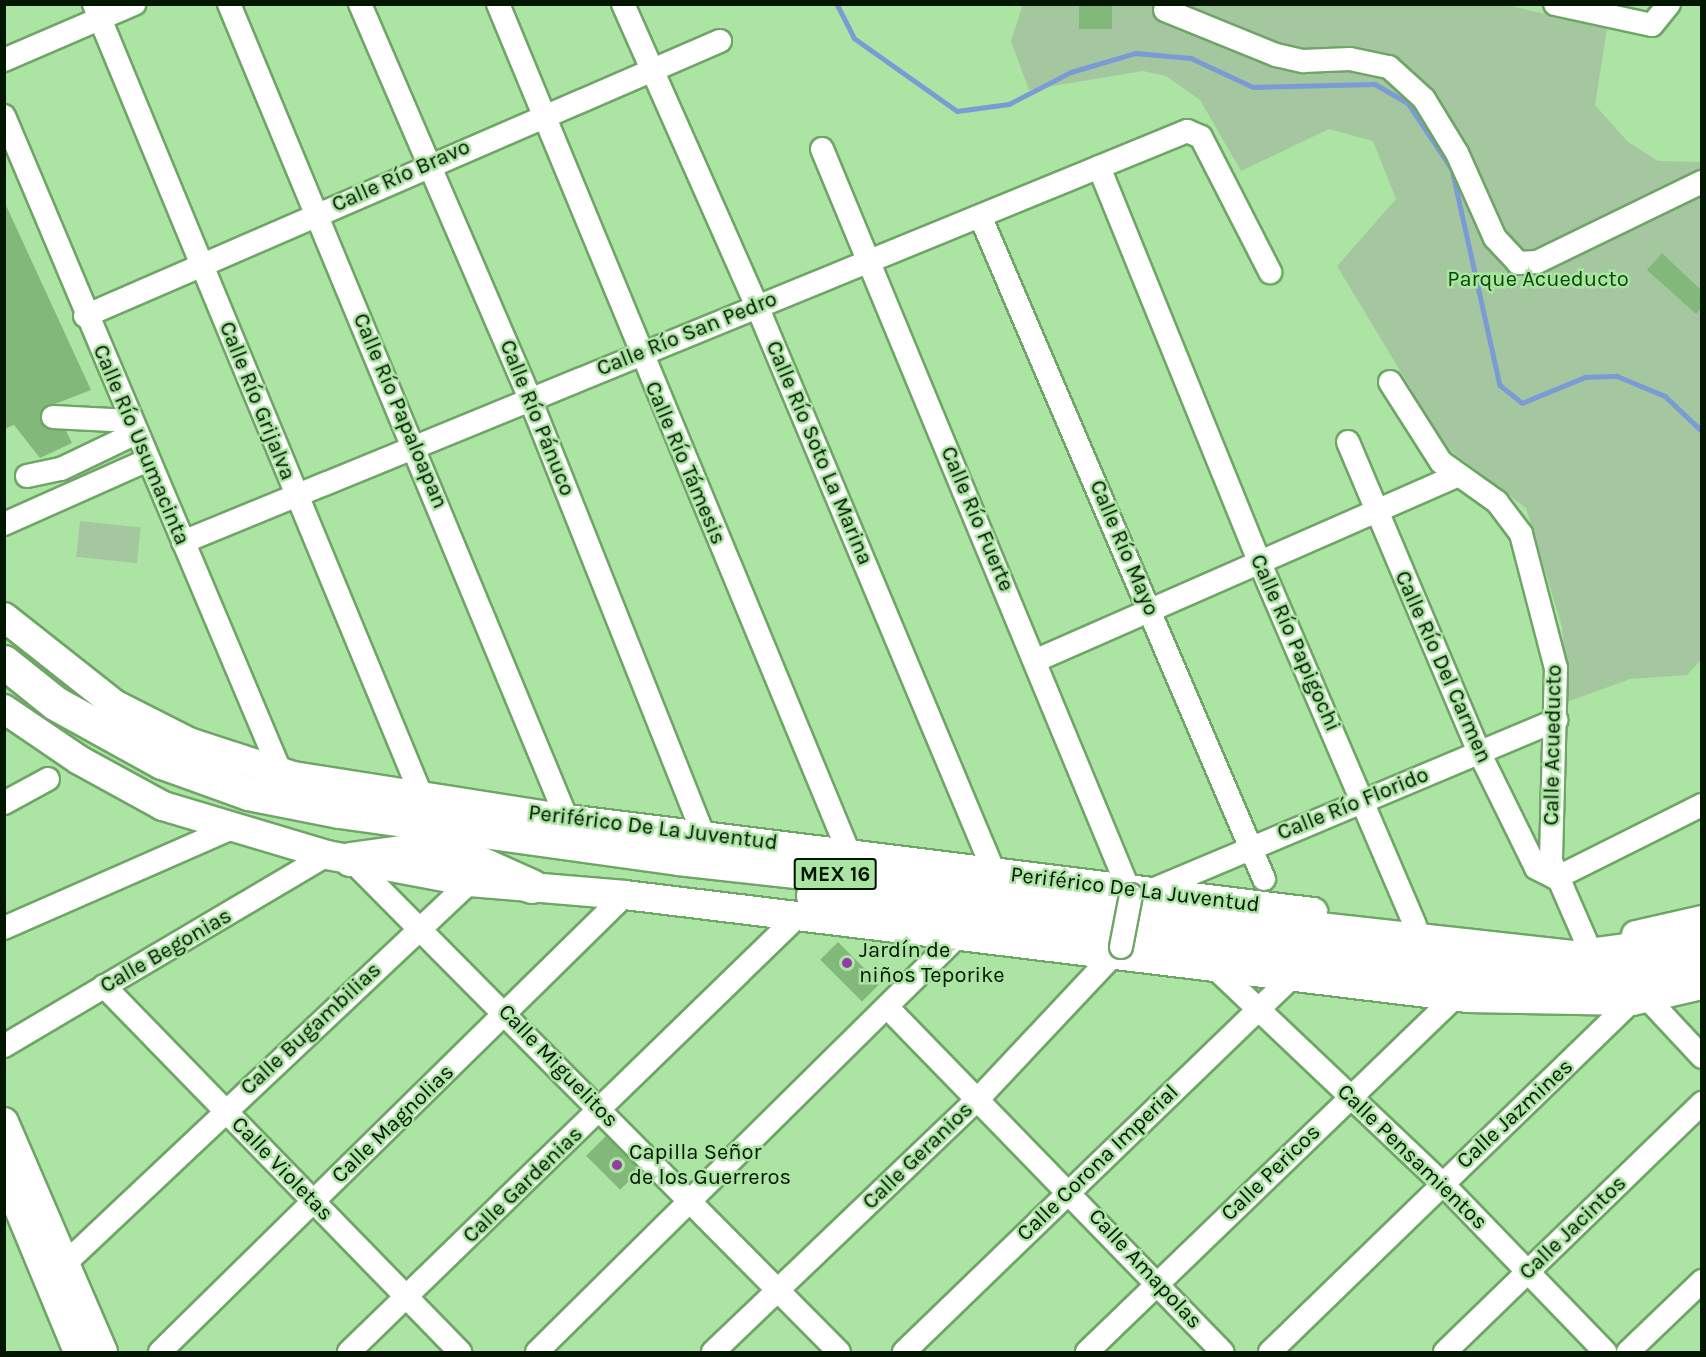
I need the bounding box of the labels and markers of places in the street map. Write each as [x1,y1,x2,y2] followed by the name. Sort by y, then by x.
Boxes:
[859,937,1005,988] place label: Jardín de niños Teporike
[840,956,854,970] marker: Jardín de niños Teporike
[629,1139,791,1190] place label: Capilla Señor de los Guerreros
[610,1158,624,1172] marker: Capilla Señor de los Guerreros

